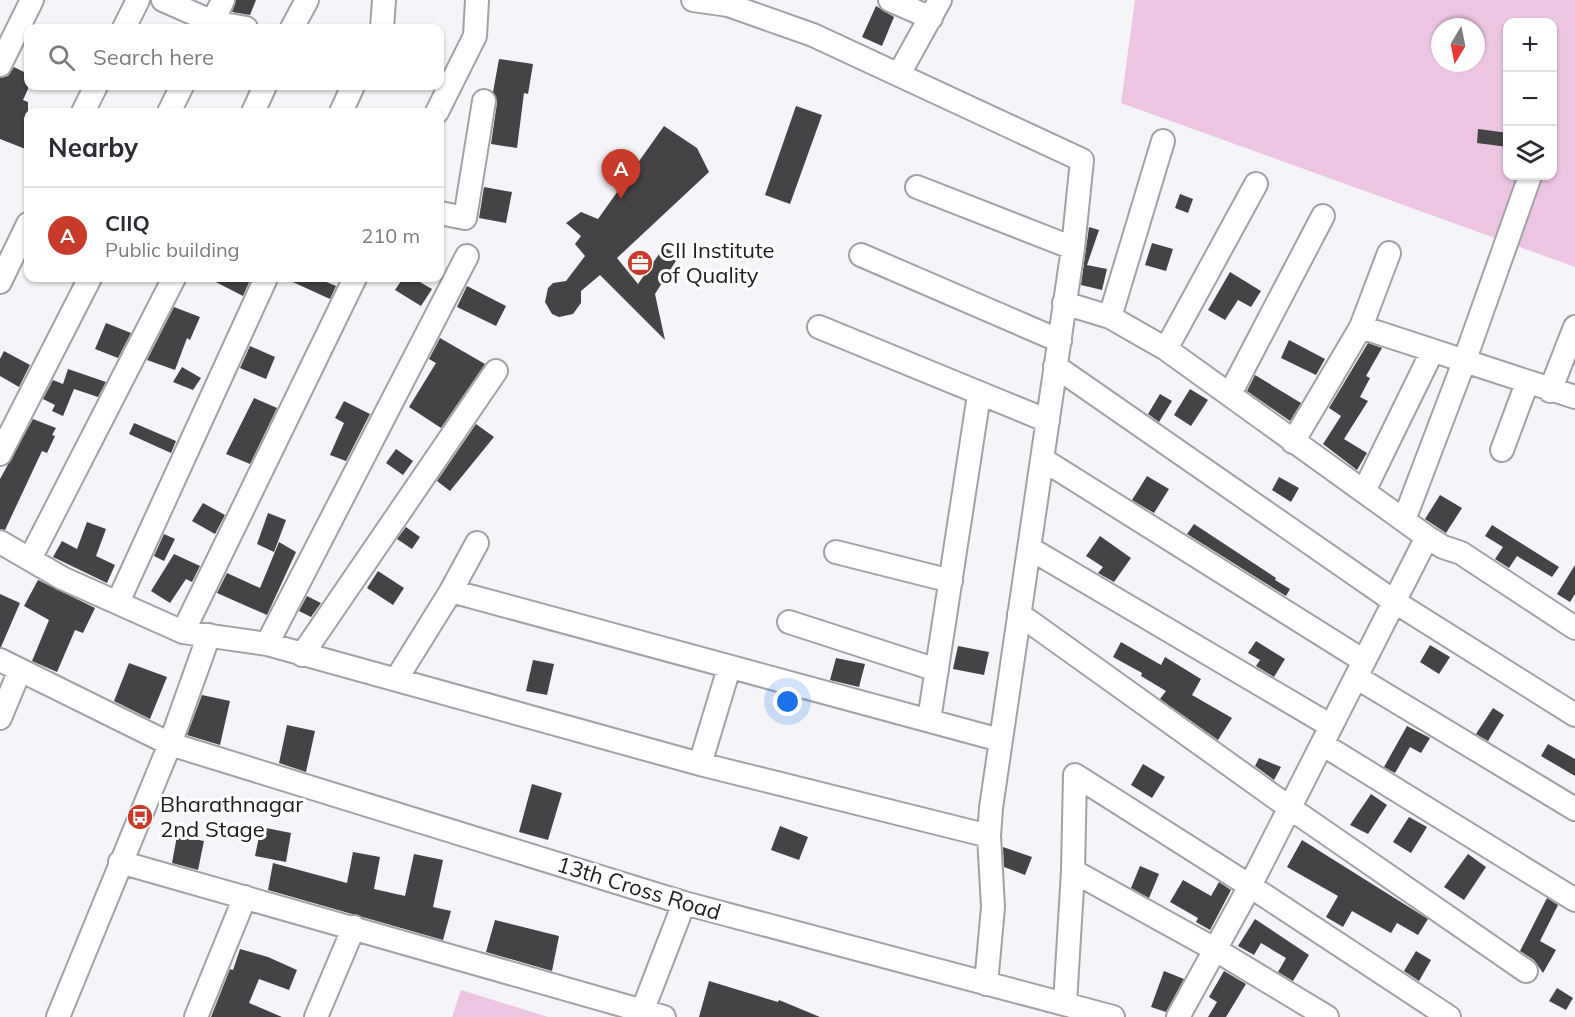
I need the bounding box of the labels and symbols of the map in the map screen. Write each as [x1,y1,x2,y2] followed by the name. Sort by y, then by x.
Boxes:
[1431,18,1485,72] north arrow
[602,150,640,199] pin: A
[660,236,774,289] place label: CII Institute of Quality
[625,248,655,278] office icon: CII Institute of Quality
[773,687,802,716] your location
[160,790,303,843] place label: Bharathnagar 2nd Stage
[125,802,155,832] bus stop icon: Bharathnagar 2nd Stage
[554,850,724,926] street label: 13th Cross Road

